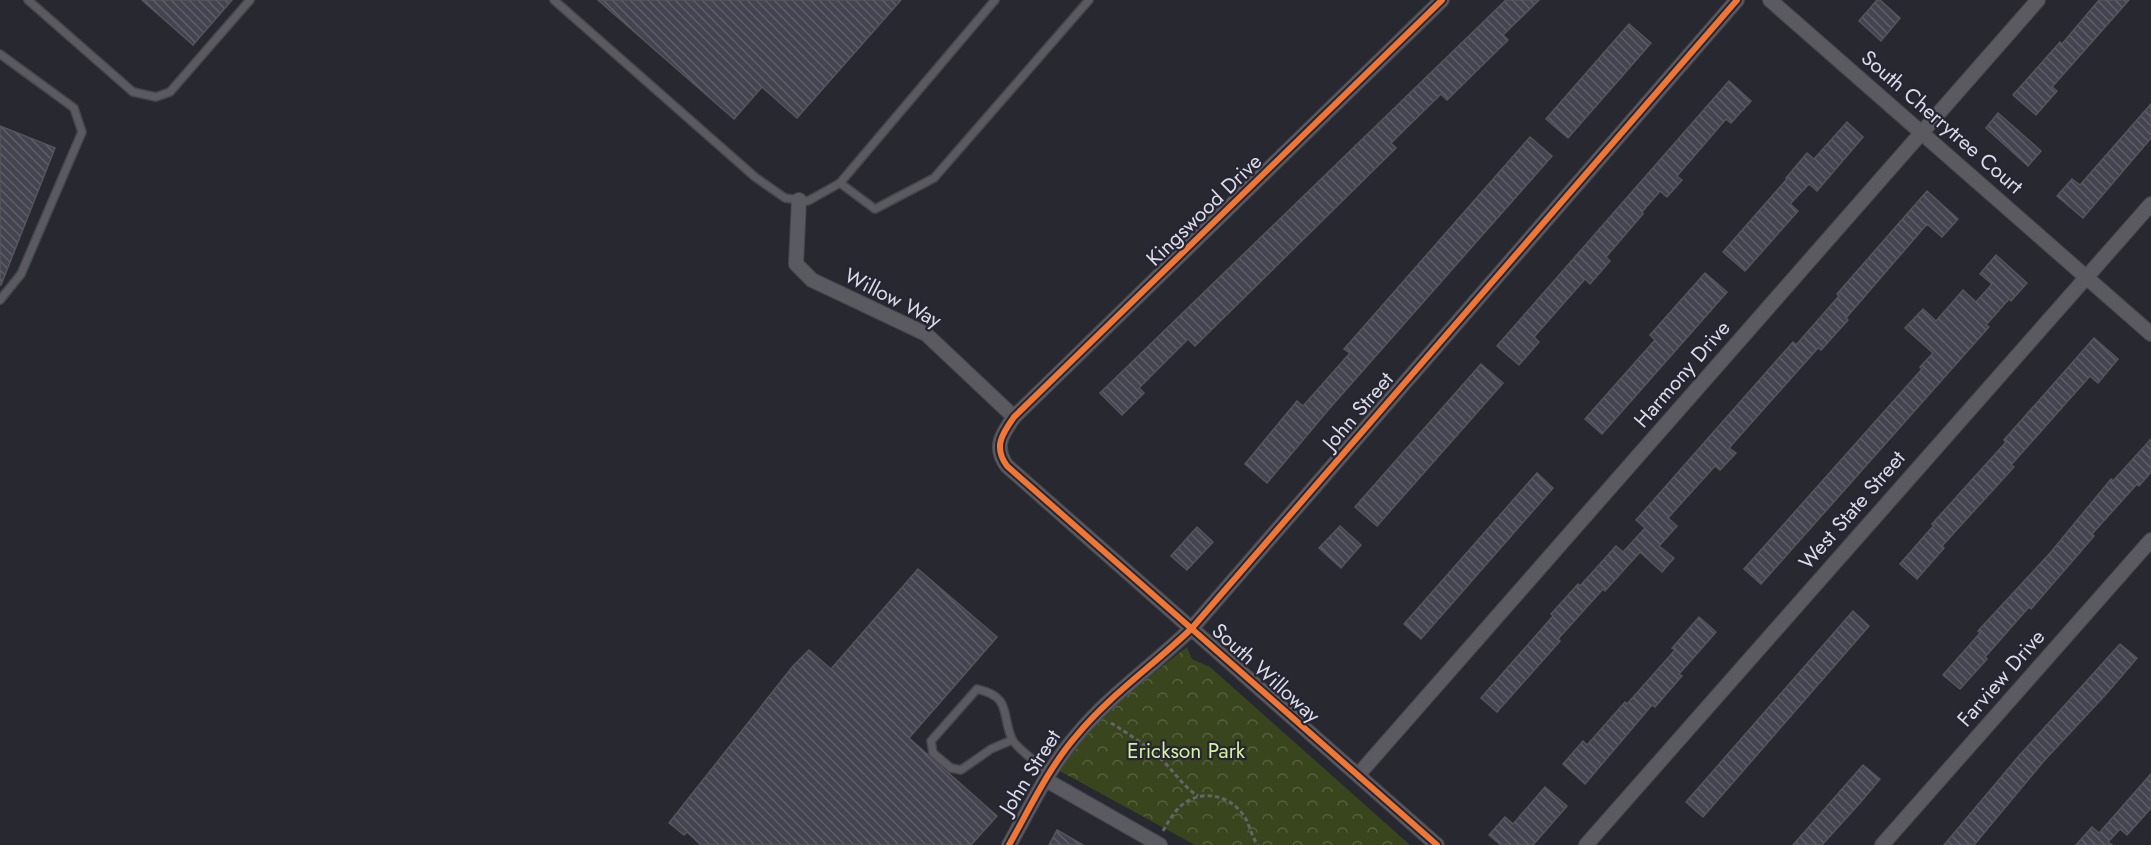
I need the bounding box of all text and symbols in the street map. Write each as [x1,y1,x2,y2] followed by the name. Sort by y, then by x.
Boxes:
[1854,43,2030,201] street label: South Cherrytree Court
[1139,147,1269,273] street label: Kingswood Drive
[839,261,948,336] street label: Willow Way
[1627,314,1737,434] street label: Harmony Drive
[1314,365,1400,459] street label: John Street
[1792,444,1912,576] street label: West State Street
[1205,616,1327,730] street label: South Willoway
[1950,623,2052,733] street label: Farview Drive
[991,724,1068,823] street label: John Street
[1127,736,1246,766] park label: Erickson Park

